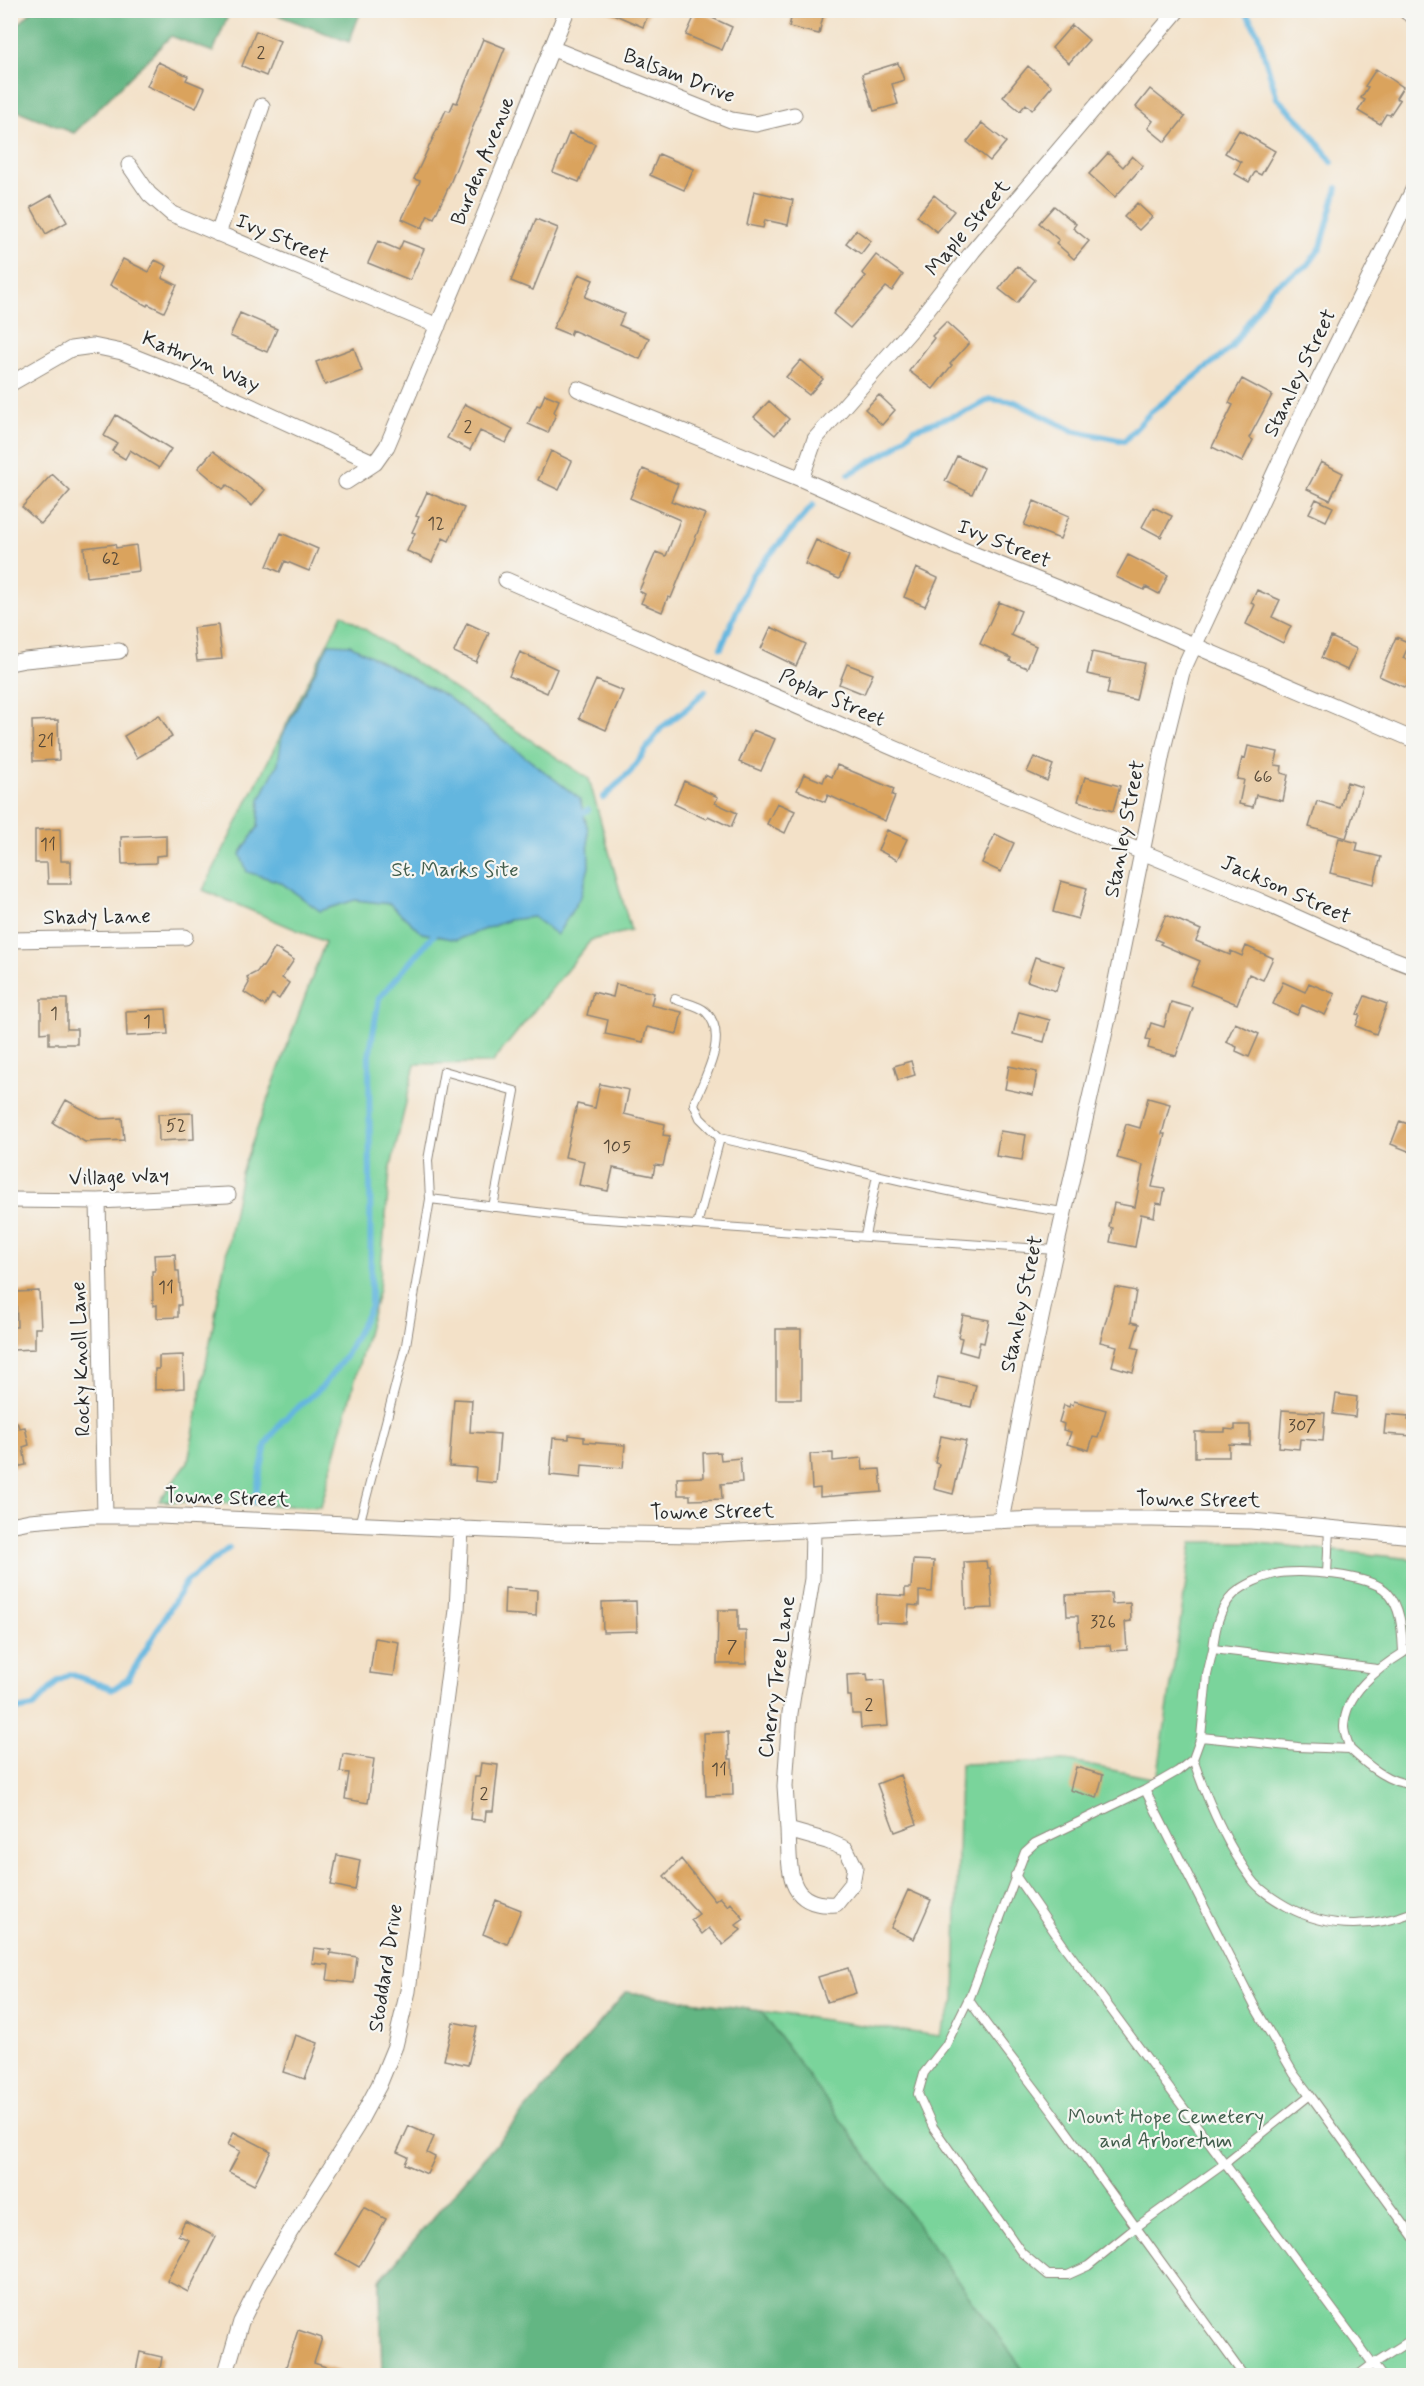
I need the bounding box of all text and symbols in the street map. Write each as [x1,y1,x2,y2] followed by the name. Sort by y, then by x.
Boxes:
[257,41,266,65] house number: 2
[619,42,739,110] street label: Balsam Drive
[444,92,522,230] street label: Burden Avenue
[919,173,1017,282] street label: Maple Street
[231,207,333,271] street label: Ivy Street
[1257,304,1343,442] street label: Stanley Street
[138,325,264,399] street label: Kathryn Way
[464,415,473,439] house number: 2
[427,512,445,536] house number: 12
[953,513,1055,575] street label: Ivy Street
[102,547,120,571] house number: 62
[775,662,890,734] street label: Poplar Street
[38,729,54,753] house number: 21
[1098,758,1152,900] street label: Stanley Street
[1253,765,1273,789] house number: 66
[40,833,56,857] house number: 11
[1217,849,1356,931] street label: Jackson Street
[391,856,519,884] park label: St. Marks Site
[43,902,151,932] street label: Shady Lane
[50,1002,58,1026] house number: 1
[143,1010,151,1034] house number: 1
[166,1114,186,1138] house number: 52
[603,1135,631,1159] house number: 105
[68,1161,170,1193] street label: Village Way
[994,1233,1050,1375] street label: Stanley Street
[158,1276,174,1300] house number: 11
[64,1281,98,1437] street label: Rocky Knoll Lane
[1288,1414,1316,1438] house number: 307
[164,1482,290,1514] street label: Towne Street
[1136,1485,1261,1515] street label: Towne Street
[650,1497,775,1527] street label: Towne Street
[752,1594,802,1760] street label: Cherry Tree Lane
[1090,1610,1116,1634] house number: 326
[727,1635,738,1659] house number: 7
[865,1693,874,1717] house number: 2
[711,1758,727,1782] house number: 11
[480,1782,489,1806] house number: 2
[362,1902,410,2034] street label: Stoddard Drive
[1068,2103,1264,2155] park label: Mount Hope Cemetery and Arboretum

